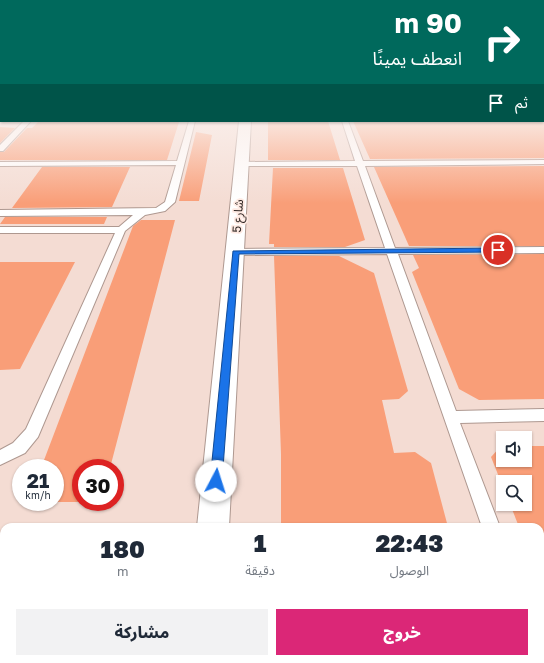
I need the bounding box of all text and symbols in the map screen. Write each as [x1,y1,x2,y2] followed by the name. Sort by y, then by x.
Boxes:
[394,6,462,39] text: 90 m
[476,16,528,68] icon: right
[373,47,462,69] text: انعطف يمينًا
[485,92,507,114] icon: arrive
[515,93,528,111] text: ثم
[229,199,248,233] street label: شارع 5
[481,233,515,267] pin
[487,239,509,261] icon: arrive
[496,431,532,511] map controls
[496,431,532,467] button: sound
[72,459,124,511] speed limit sign: 30
[195,460,237,502] position arrow
[27,468,49,492] text: 21
[496,475,532,511] button: search
[25,489,51,501] text: km/h
[254,528,266,557] text: 1
[375,528,443,557] text: 22:43
[101,534,145,563] text: 180
[245,562,275,578] text: دقيقة
[390,562,429,578] text: الوصول
[117,563,128,579] text: m
[16,609,268,655] button: مشاركة
[276,609,528,655] button: خروج

